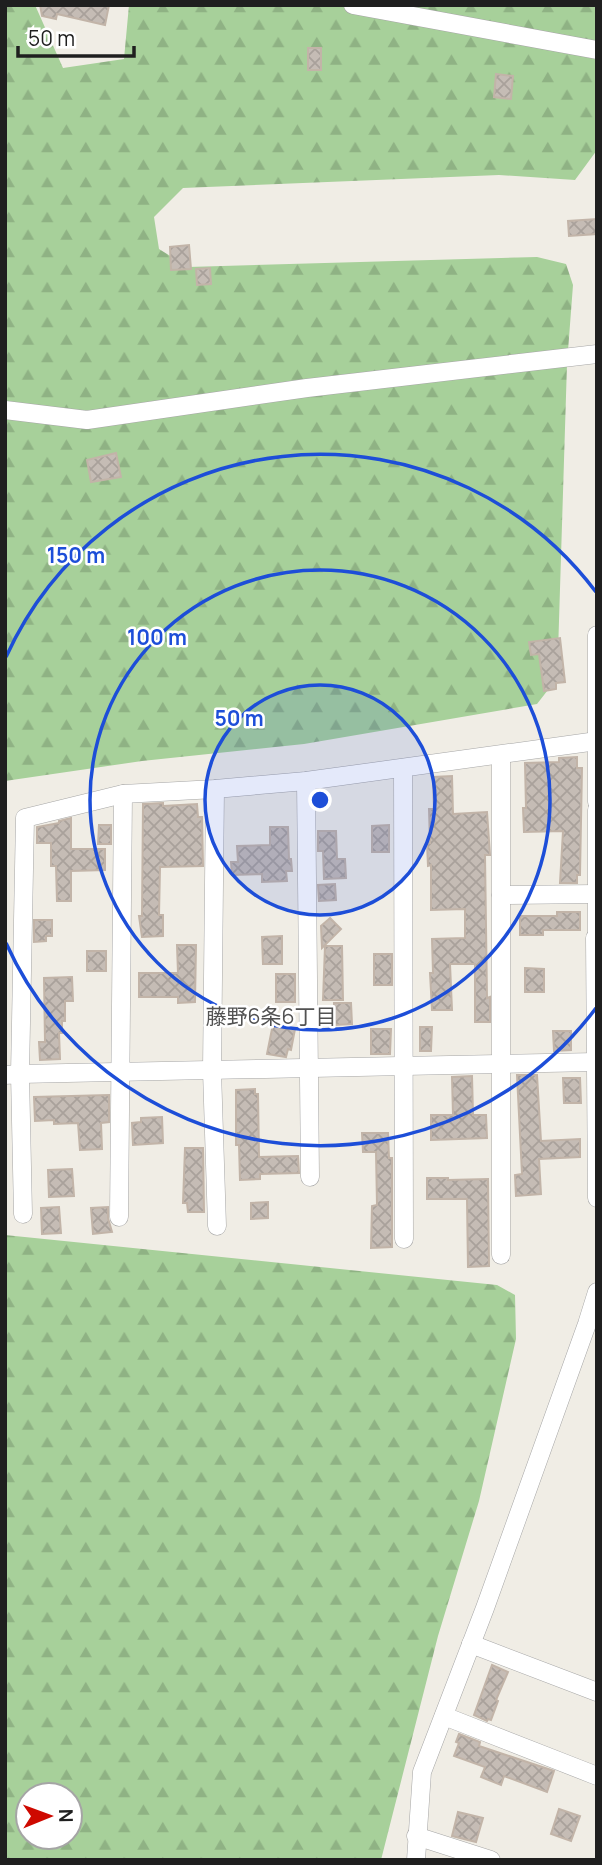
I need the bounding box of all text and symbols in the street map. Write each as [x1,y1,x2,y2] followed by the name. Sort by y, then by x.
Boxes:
[18,14,133,58] scale bar
[28,24,75,52] text: 50 m
[47,541,105,569] text: 150 m
[127,623,187,651] text: 100 m
[214,704,264,732] text: 50 m
[308,788,332,812] centre of rings
[205,1002,337,1030] district label: 藤野6条6丁目
[14,1781,84,1851] north arrow
[53,1809,79,1823] text: N

